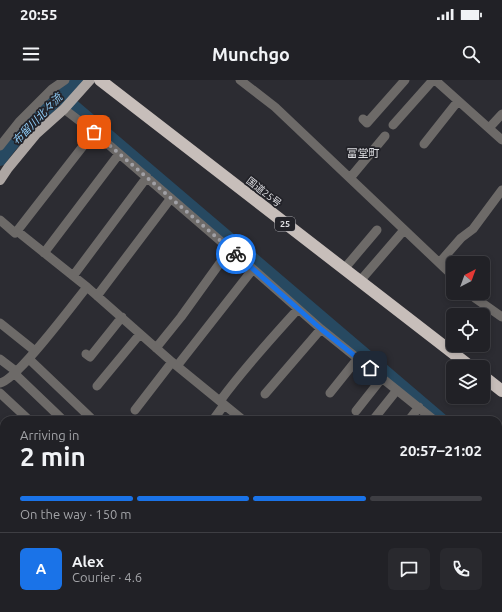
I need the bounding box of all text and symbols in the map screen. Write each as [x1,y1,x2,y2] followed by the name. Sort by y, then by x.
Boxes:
[20,6,58,23] text: 20:55
[20,43,42,65] icon: menu
[460,43,482,65] icon: search
[212,44,290,64] text: Munchgo
[10,90,66,147] water label: 布留川北々流
[77,115,111,149] pin
[83,121,105,143] icon: bag
[347,147,380,159] district label: 富堂町
[244,175,284,209] street label: 国道25号
[275,217,295,231] road number: 25
[216,234,256,274] courier
[225,243,247,265] icon: bike
[446,256,490,300] north arrow
[446,256,490,404] map controls
[446,308,490,352] button: locate
[353,351,387,385] pin
[359,357,381,379] icon: home
[446,360,490,404] button: layers
[20,428,79,442] text: Arriving in
[20,442,86,471] text: 2 min
[399,442,482,459] text: 20:57–21:02
[20,507,132,521] text: On the way · 150 m
[388,548,430,590] button: chat
[440,548,482,590] button: phone
[72,553,104,570] text: Alex
[36,560,46,577] text: A
[72,570,142,584] text: Courier · 4.6

